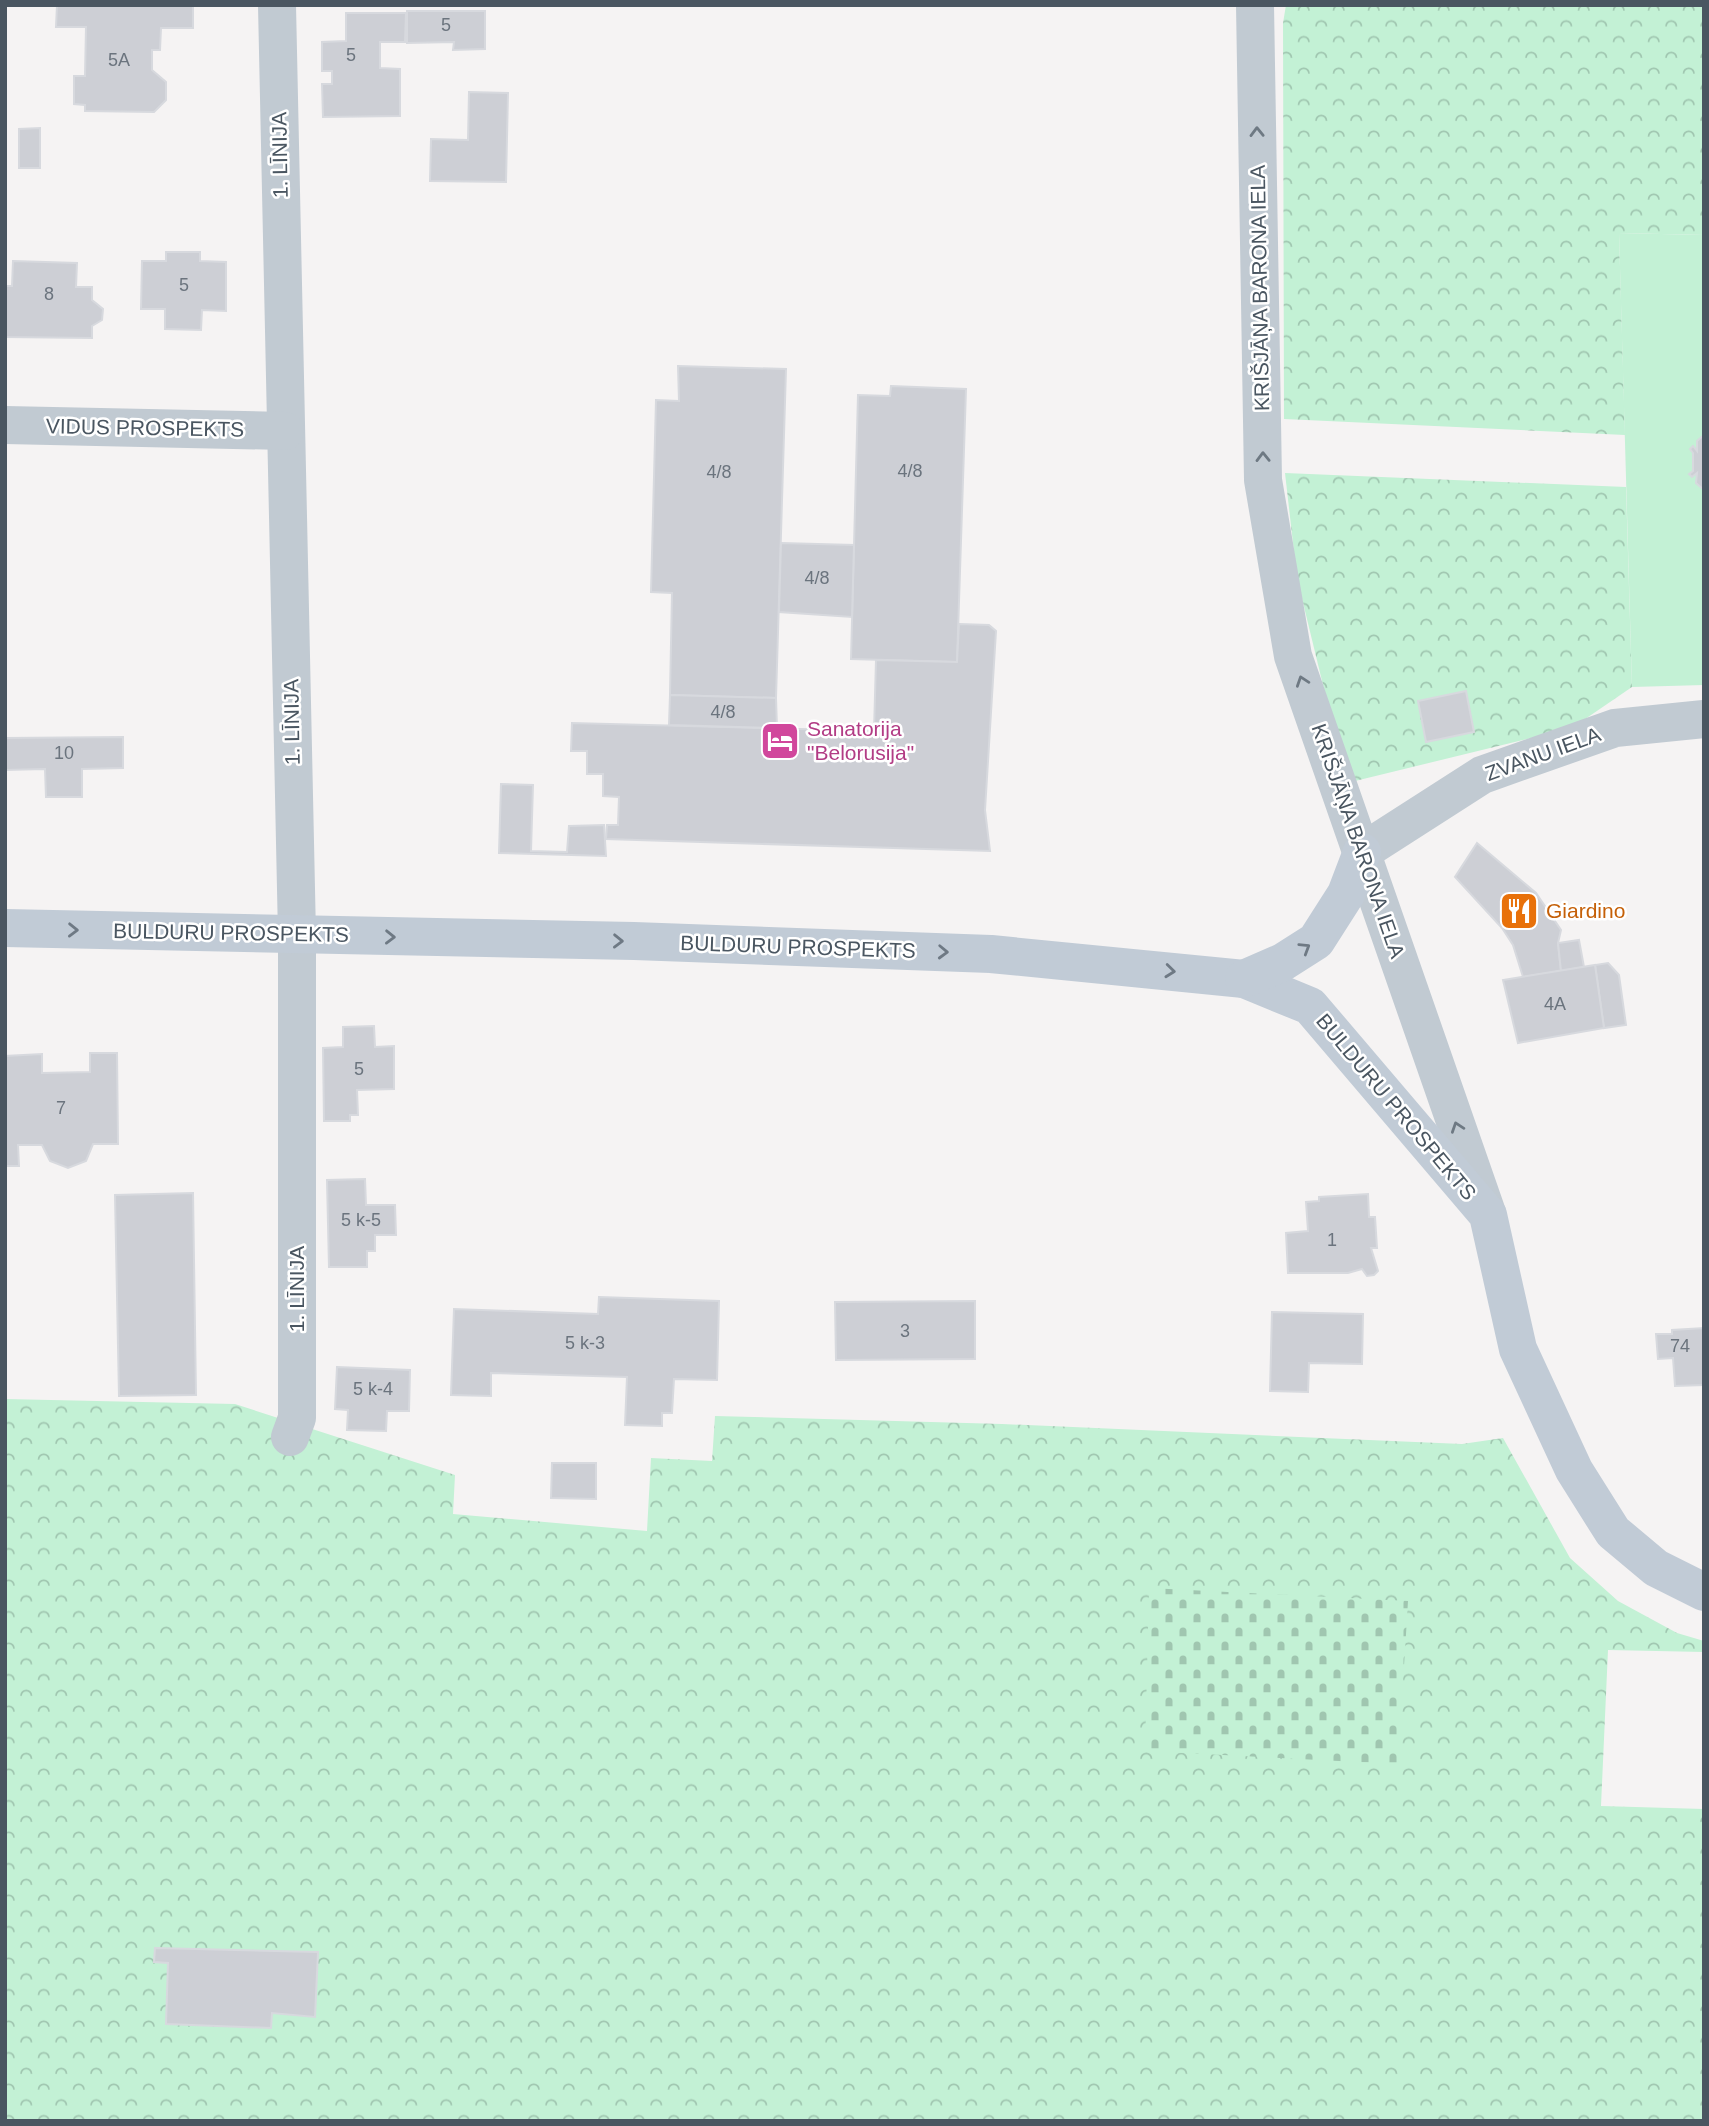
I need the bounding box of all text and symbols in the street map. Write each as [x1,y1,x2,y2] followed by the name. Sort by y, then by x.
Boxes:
[441,15,451,35] house number: 5
[346,45,356,65] house number: 5
[108,50,130,70] house number: 5A
[267,112,292,198] street label: 1. LĪNIJA
[1249,126,1265,137] one-way arrow
[1246,165,1273,411] street label: KRIŠJĀŅA BARONA IELA
[179,275,189,295] house number: 5
[44,284,54,304] house number: 8
[46,414,244,441] street label: VIDUS PROSPEKTS
[1255,452,1271,462] one-way arrow
[897,461,923,481] house number: 4/8
[706,462,732,482] house number: 4/8
[804,568,830,588] house number: 4/8
[1296,675,1310,688] one-way arrow
[279,679,304,765] street label: 1. LĪNIJA
[710,702,736,722] house number: 4/8
[807,717,914,764] place label: Sanatorija "Belorusija"
[759,720,801,762] hotel icon: Sanatorija "Belorusija"
[1308,721,1409,961] street label: KRIŠJĀŅA BARONA IELA
[1482,722,1604,785] street label: ZVANU IELA
[54,743,74,763] house number: 10
[1498,890,1540,932] restaurant icon: Giardino
[1546,899,1625,922] place label: Giardino
[113,919,349,946] street label: BULDURU PROSPEKTS
[68,922,79,937] one-way arrow
[385,929,396,945] one-way arrow
[680,931,916,962] street label: BULDURU PROSPEKTS
[613,933,623,949] one-way arrow
[1298,943,1311,956] one-way arrow
[938,944,949,960] one-way arrow
[1164,963,1175,978] one-way arrow
[1544,994,1566,1014] house number: 4A
[1312,1009,1481,1204] street label: BULDURU PROSPEKTS
[354,1059,364,1079] house number: 5
[56,1098,66,1118] house number: 7
[1451,1122,1465,1134] one-way arrow
[341,1210,381,1230] house number: 5 k-5
[1327,1230,1337,1250] house number: 1
[285,1246,308,1332] street label: 1. LĪNIJA
[900,1321,910,1341] house number: 3
[565,1333,605,1353] house number: 5 k-3
[1670,1336,1690,1356] house number: 74
[353,1379,393,1399] house number: 5 k-4

